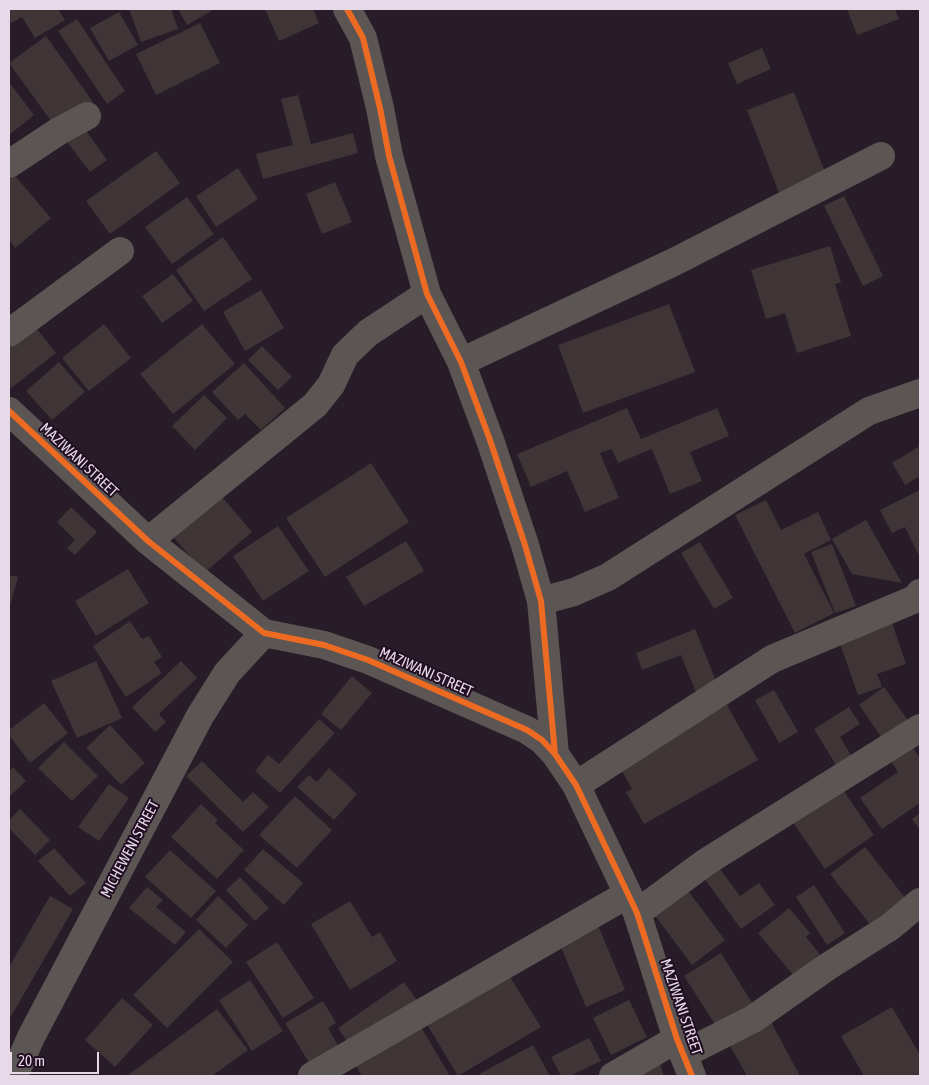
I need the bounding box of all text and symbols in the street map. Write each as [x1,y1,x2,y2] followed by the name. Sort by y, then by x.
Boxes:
[36,419,122,501] street label: MAZIWANI STREET
[376,643,476,701] street label: MAZIWANI STREET
[97,797,163,901] street label: MICHEWENI STREET
[656,957,706,1057] street label: MAZIWANI STREET
[12,1042,101,1074] scale bar
[18,1052,45,1069] text: 20 m

